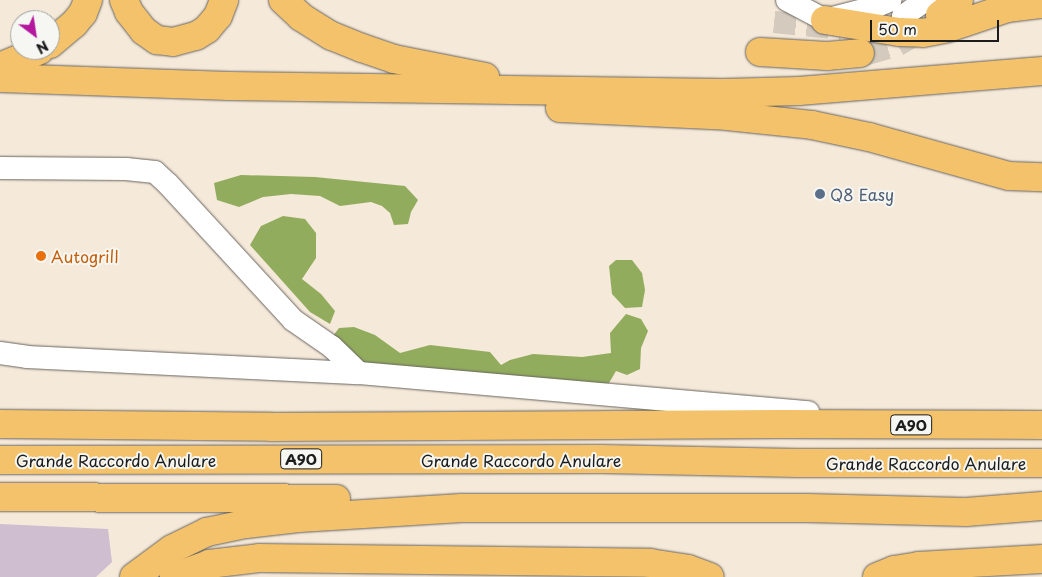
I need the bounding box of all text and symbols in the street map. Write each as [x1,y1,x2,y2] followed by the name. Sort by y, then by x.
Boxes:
[10,10,60,60] north arrow
[872,10,1001,42] scale bar
[878,17,917,40] text: 50 m
[32,36,53,59] text: N
[830,184,894,204] place label: Q8 Easy
[814,188,826,200] marker: Q8 Easy
[51,246,118,266] place label: Autogrill
[35,250,47,262] marker: Autogrill
[890,412,932,438] road number: A90
[280,446,322,472] road number: A90
[16,450,216,470] street label: Grande Raccordo Anulare
[421,450,621,470] street label: Grande Raccordo Anulare
[826,453,1026,473] street label: Grande Raccordo Anulare

